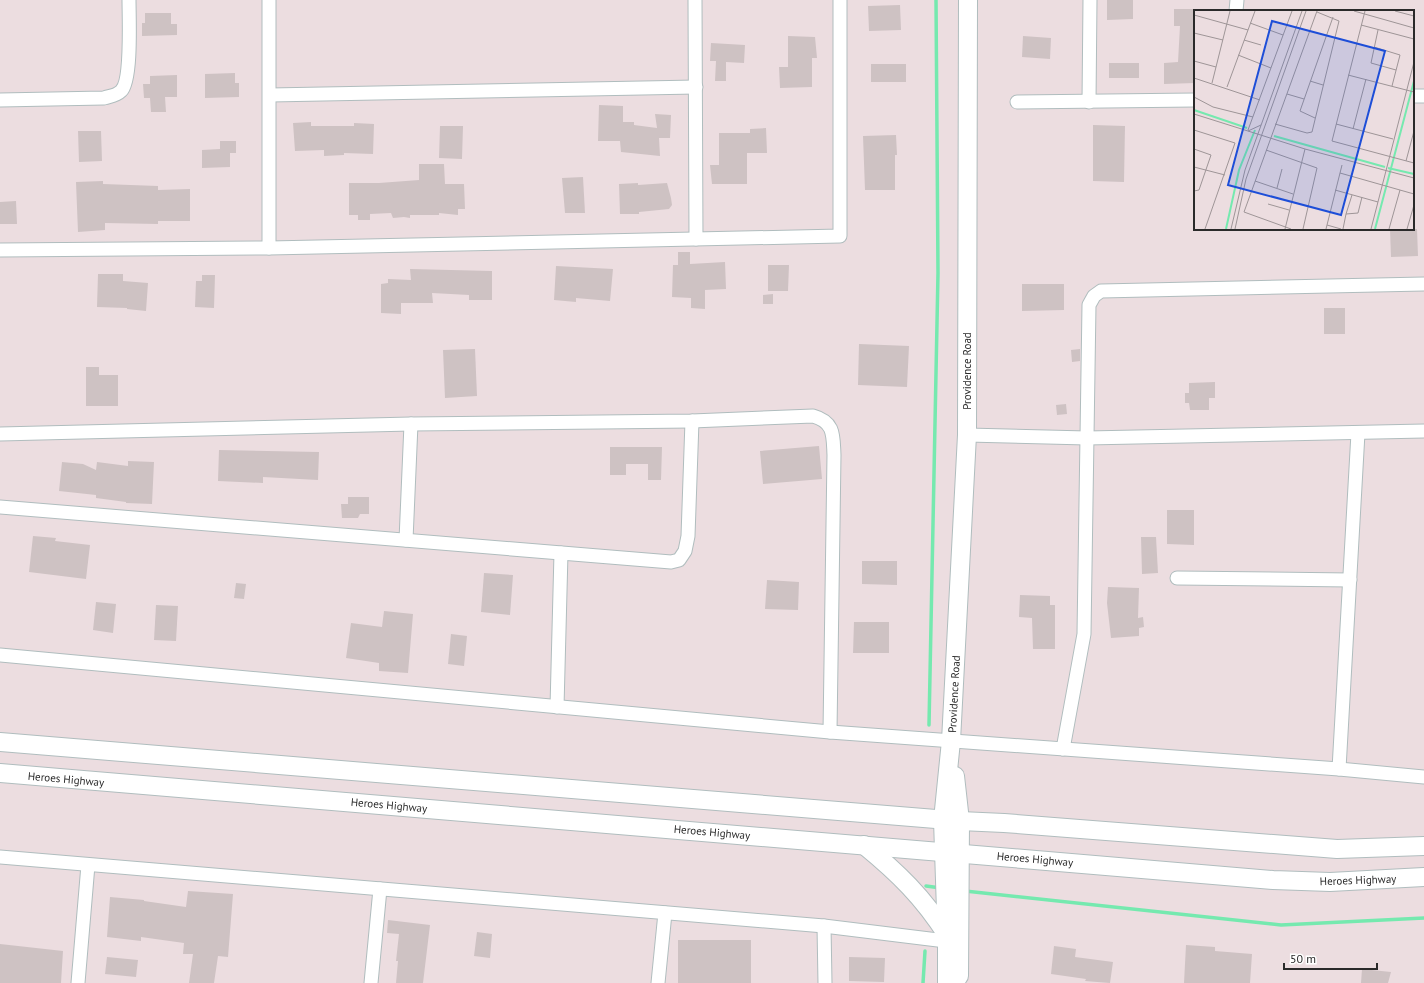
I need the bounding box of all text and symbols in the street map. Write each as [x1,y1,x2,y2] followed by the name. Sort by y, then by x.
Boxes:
[1194,10,1414,230] inset map
[960,332,974,410] street label: Providence Road
[945,655,963,733] street label: Providence Road
[27,769,106,789] street label: Heroes Highway
[350,795,429,815] street label: Heroes Highway
[673,822,752,842] street label: Heroes Highway
[996,849,1075,869] street label: Heroes Highway
[1319,872,1397,888] street label: Heroes Highway
[1284,945,1377,971] scale bar
[1290,951,1316,966] text: 50 m

